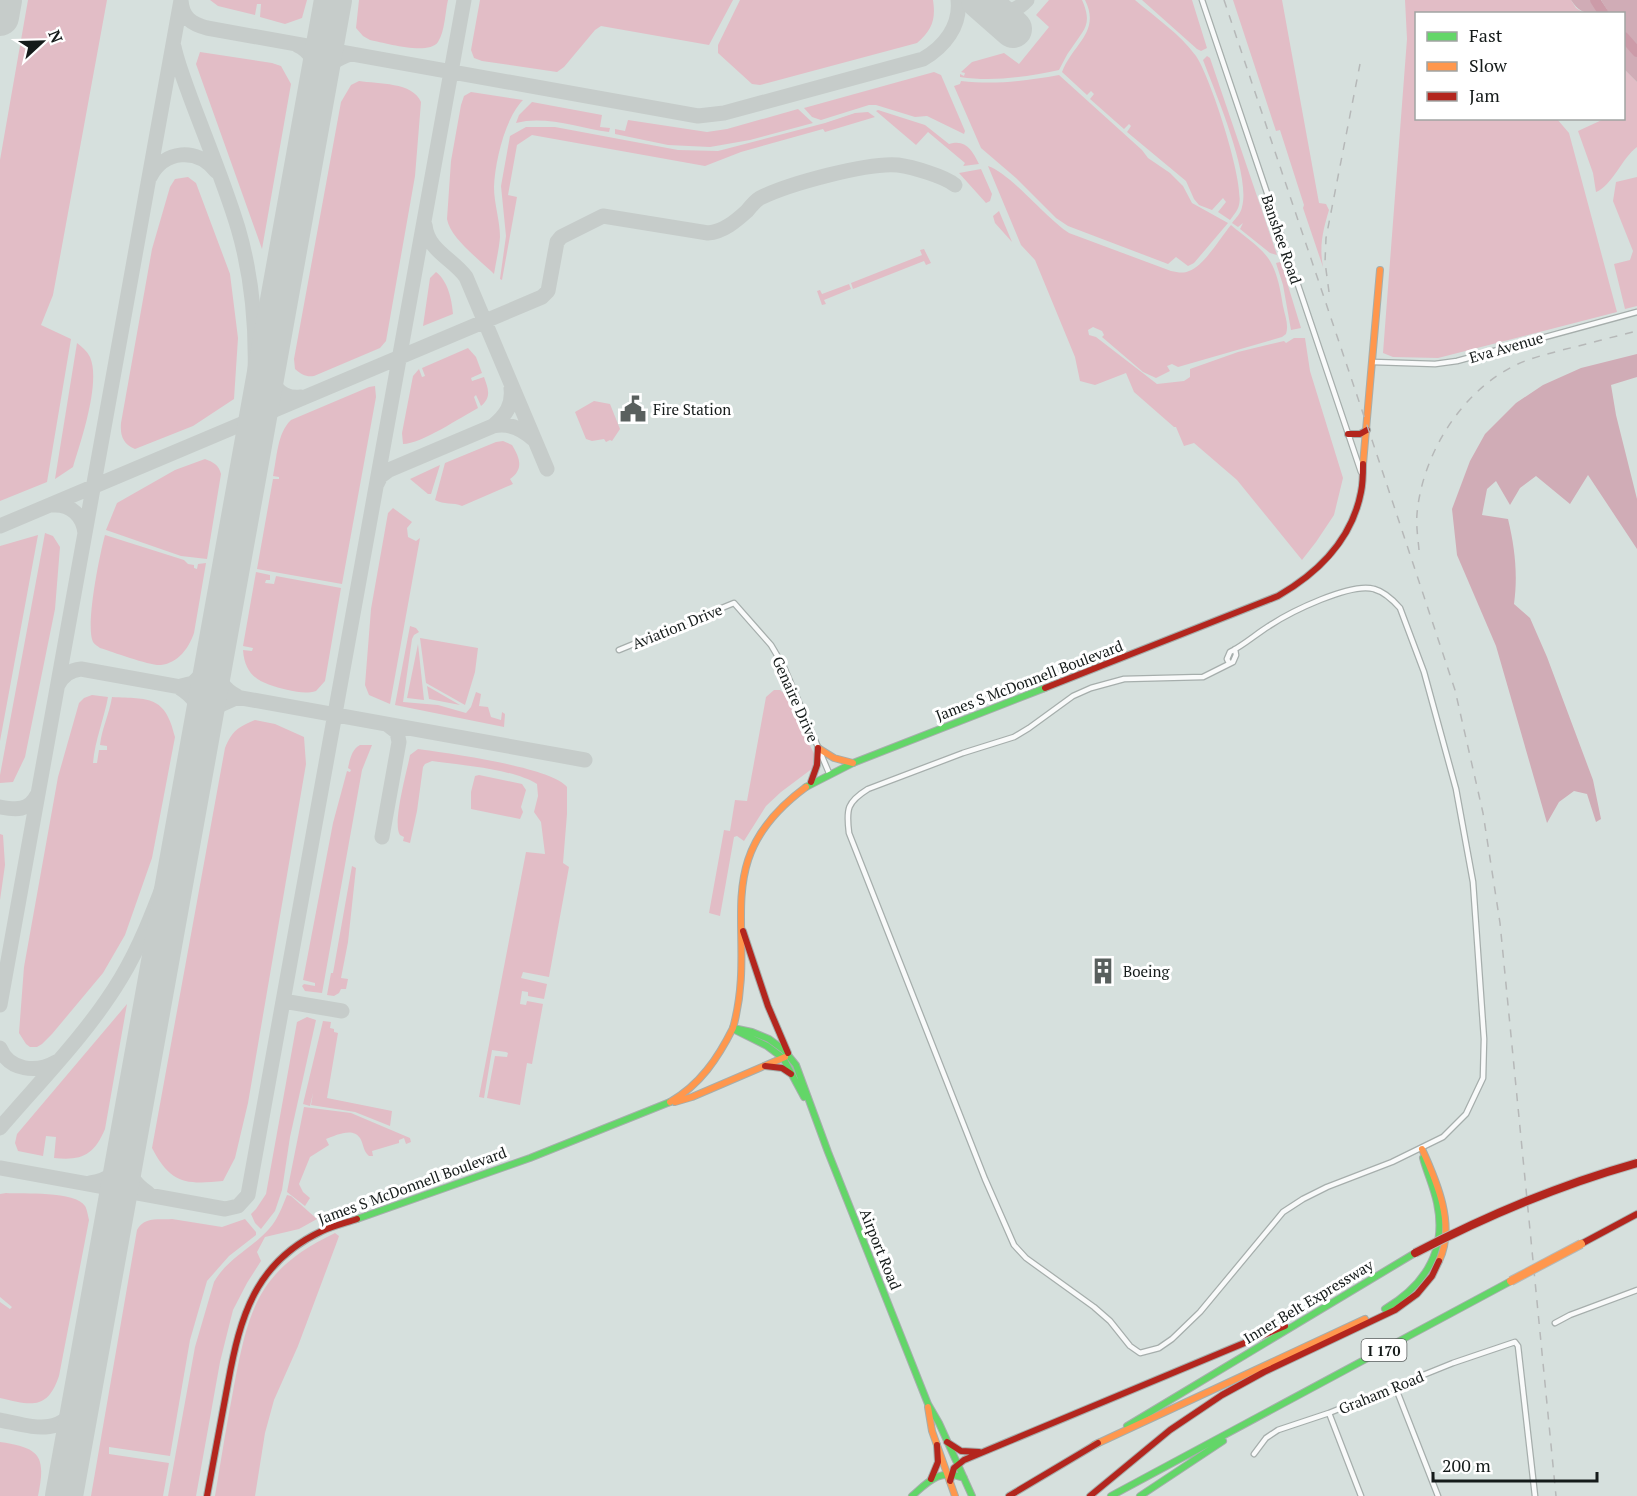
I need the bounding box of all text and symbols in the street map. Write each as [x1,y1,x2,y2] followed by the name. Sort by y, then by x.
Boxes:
[12,12,72,72] north arrow
[1415,12,1625,120] legend
[1469,23,1503,47] text: Fast
[43,27,68,46] text: N
[1469,53,1508,77] text: Slow
[1469,83,1500,107] text: Jam
[1257,192,1307,286] street label: Banshee Road
[1467,327,1545,367] street label: Eva Avenue
[618,394,648,424] public building icon: Fire Station
[653,399,731,419] place label: Fire Station
[629,599,725,653] street label: Aviation Drive
[932,635,1126,725] street label: James S McDonnell Boulevard
[768,653,824,745] street label: Genaire Drive
[1088,956,1118,986] building icon: Boeing
[1123,961,1170,981] place label: Boeing
[315,1142,509,1228] street label: James S McDonnell Boulevard
[856,1206,906,1292] street label: Airport Road
[1239,1254,1377,1348] street label: Inner Belt Expressway
[1362,1339,1406,1361] road number: I 170
[1335,1366,1427,1418] street label: Graham Road
[1433,1445,1596,1483] scale bar
[1442,1453,1491,1477] text: 200 m

